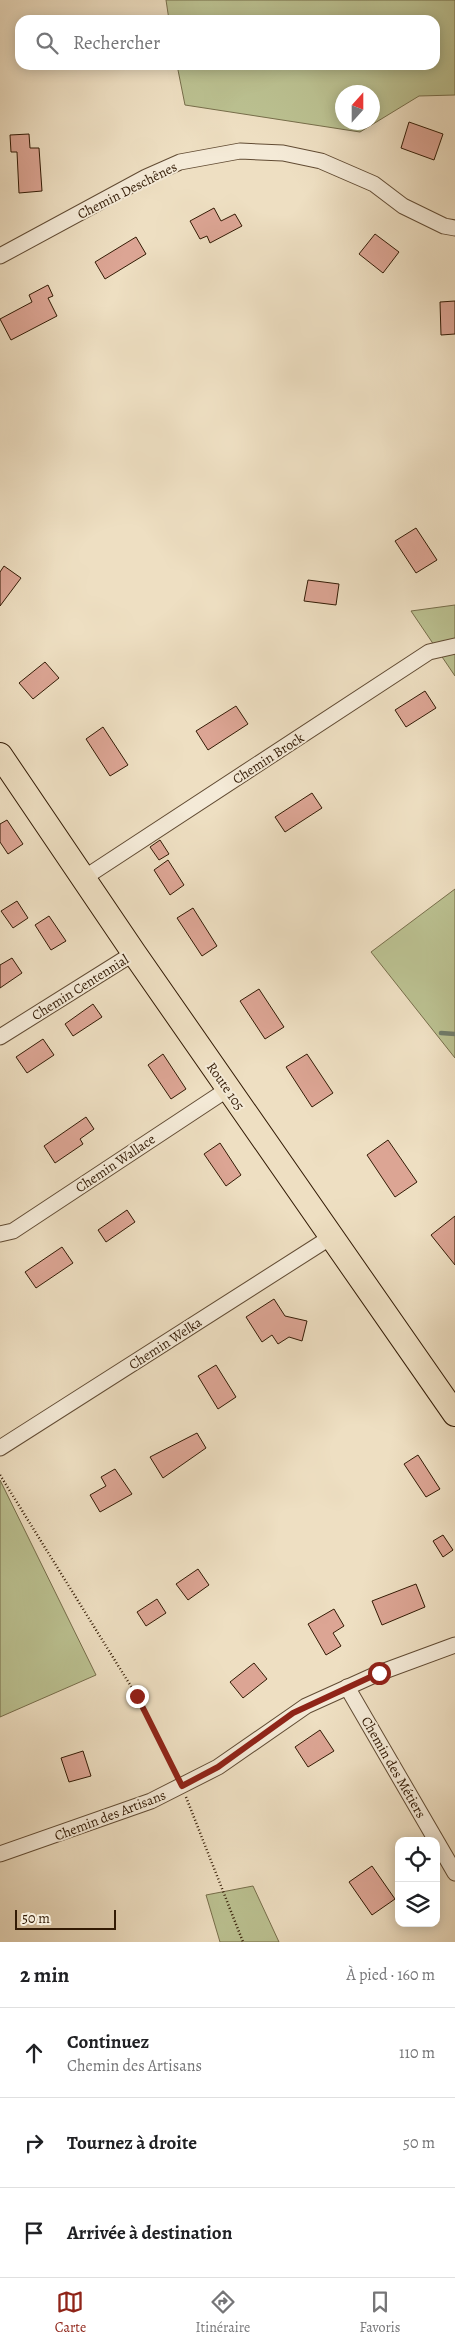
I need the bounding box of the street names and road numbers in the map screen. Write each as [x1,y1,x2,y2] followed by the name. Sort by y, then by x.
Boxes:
[74,157,180,224] street label: Chemin Deschênes
[229,728,308,789] street label: Chemin Brock
[28,950,133,1025] street label: Chemin Centennial
[202,1058,249,1114] street label: Route 105
[72,1130,159,1197] street label: Chemin Wallace
[125,1312,206,1374] street label: Chemin Welka
[357,1713,430,1822] street label: Chemin des Métiers
[52,1785,169,1845] street label: Chemin des Artisans

